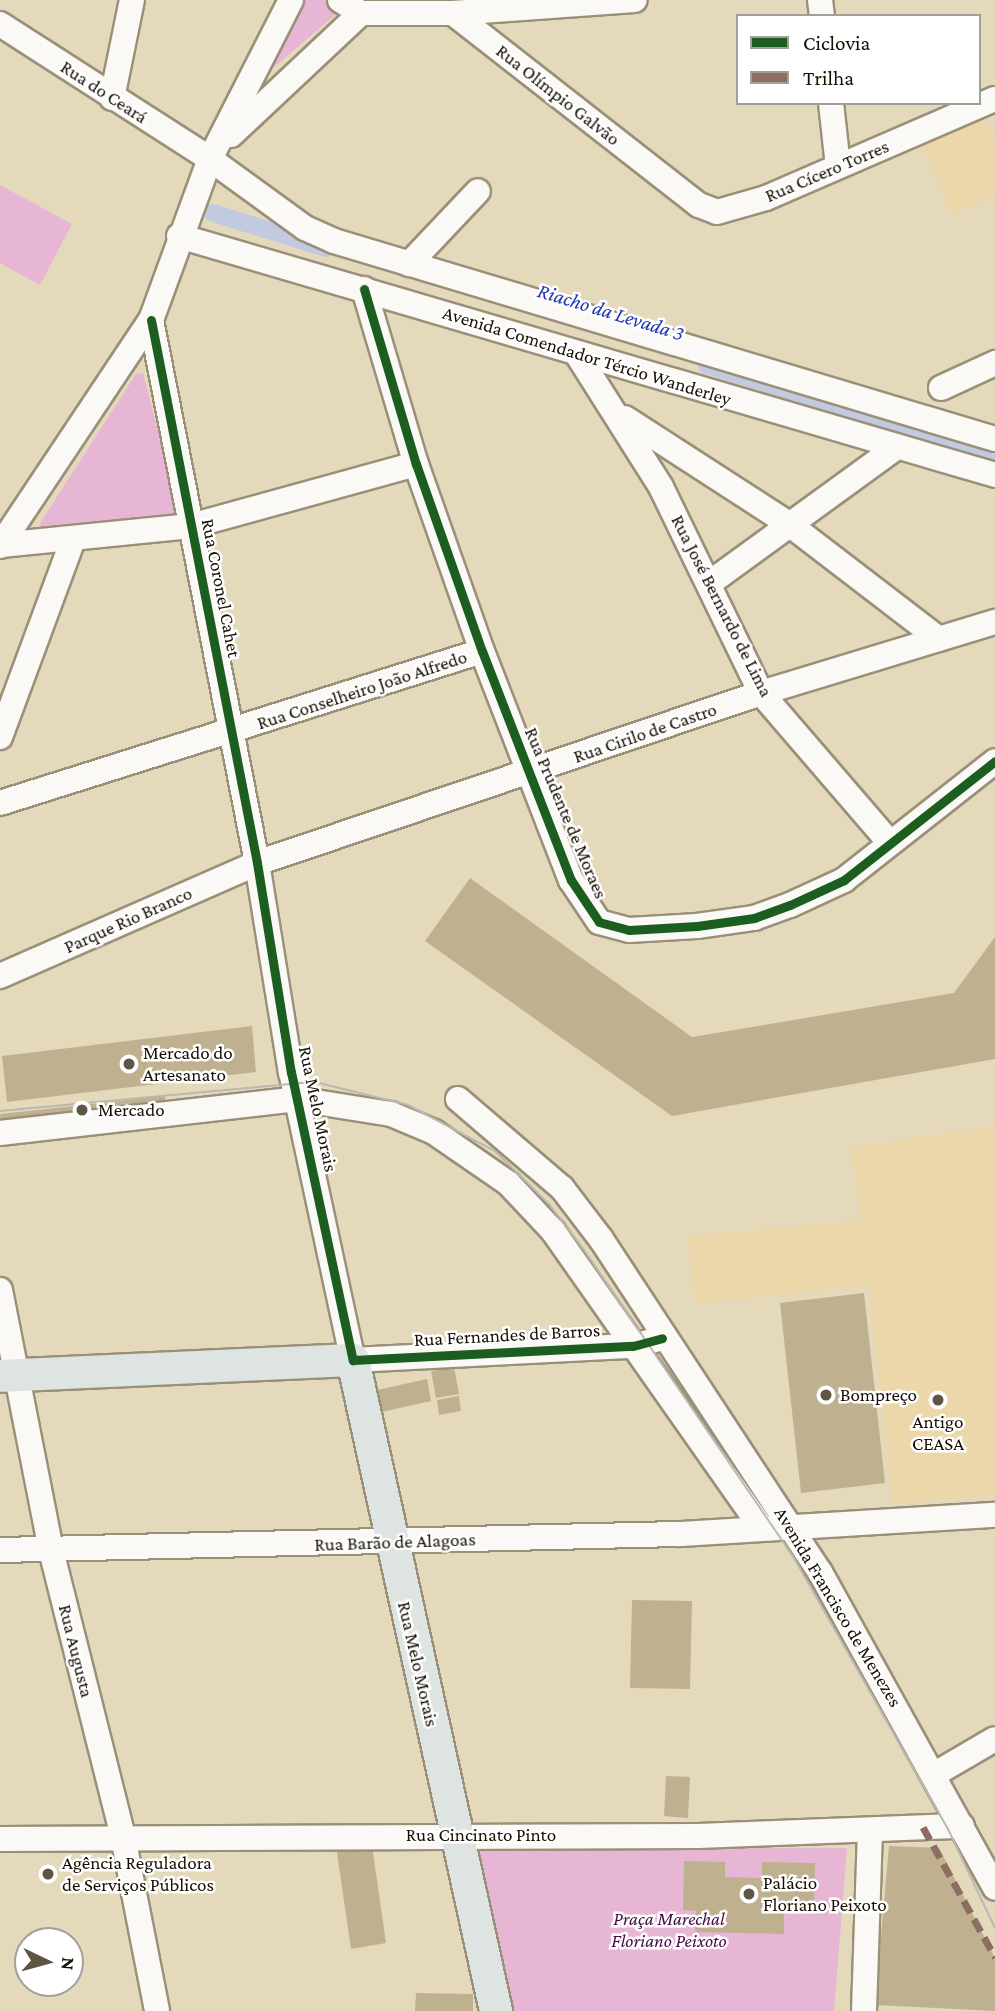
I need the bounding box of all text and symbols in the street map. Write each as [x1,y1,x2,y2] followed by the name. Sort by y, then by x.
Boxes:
[736,14,981,105] legend
[803,31,870,55] text: Ciclovia
[491,39,625,151] street label: Rua Olímpio Galvão
[56,55,152,129] street label: Rua do Ceará
[803,66,854,90] text: Trilha
[762,135,892,207] street label: Rua Cícero Torres
[535,278,687,346] water label: Riacho da Levada 3
[440,301,734,411] street label: Avenida Comendador Tércio Wanderley
[666,511,778,701] street label: Rua José Bernardo de Lima
[196,517,246,659] street label: Rua Coronel Cahet
[254,645,470,735] street label: Rua Conselheiro João Alfredo
[570,698,720,768] street label: Rua Cirilo de Castro
[520,724,612,902] street label: Rua Prudente de Moraes
[61,882,195,958] street label: Parque Rio Branco
[143,1042,233,1086] place label: Mercado do Artesanato
[294,1044,342,1174] street label: Rua Melo Morais
[121,1056,137,1072] marker: Mercado do Artesanato
[98,1099,165,1121] place label: Mercado
[72,1100,92,1120] marker: Mercado
[413,1319,601,1351] street label: Rua Fernandes de Barros
[840,1384,917,1406] place label: Bompreço
[818,1387,834,1403] marker: Bompreço
[930,1392,946,1408] marker: Antigo CEASA
[912,1411,964,1455] place label: Antigo CEASA
[769,1503,907,1711] street label: Avenida Francisco de Menezes
[314,1528,476,1556] street label: Rua Barão de Alagoas
[393,1599,443,1729] street label: Rua Melo Morais
[53,1602,99,1700] street label: Rua Augusta
[406,1824,556,1846] street label: Rua Cincinato Pinto
[62,1852,214,1896] place label: Agência Reguladora de Serviços Públicos
[40,1866,56,1882] marker: Agência Reguladora de Serviços Públicos
[763,1872,887,1916] place label: Palácio Floriano Peixoto
[741,1886,757,1902] marker: Palácio Floriano Peixoto
[611,1908,727,1952] park label: Praça Marechal Floriano Peixoto
[14,1927,84,1997] north arrow
[57,1956,79,1971] text: N

